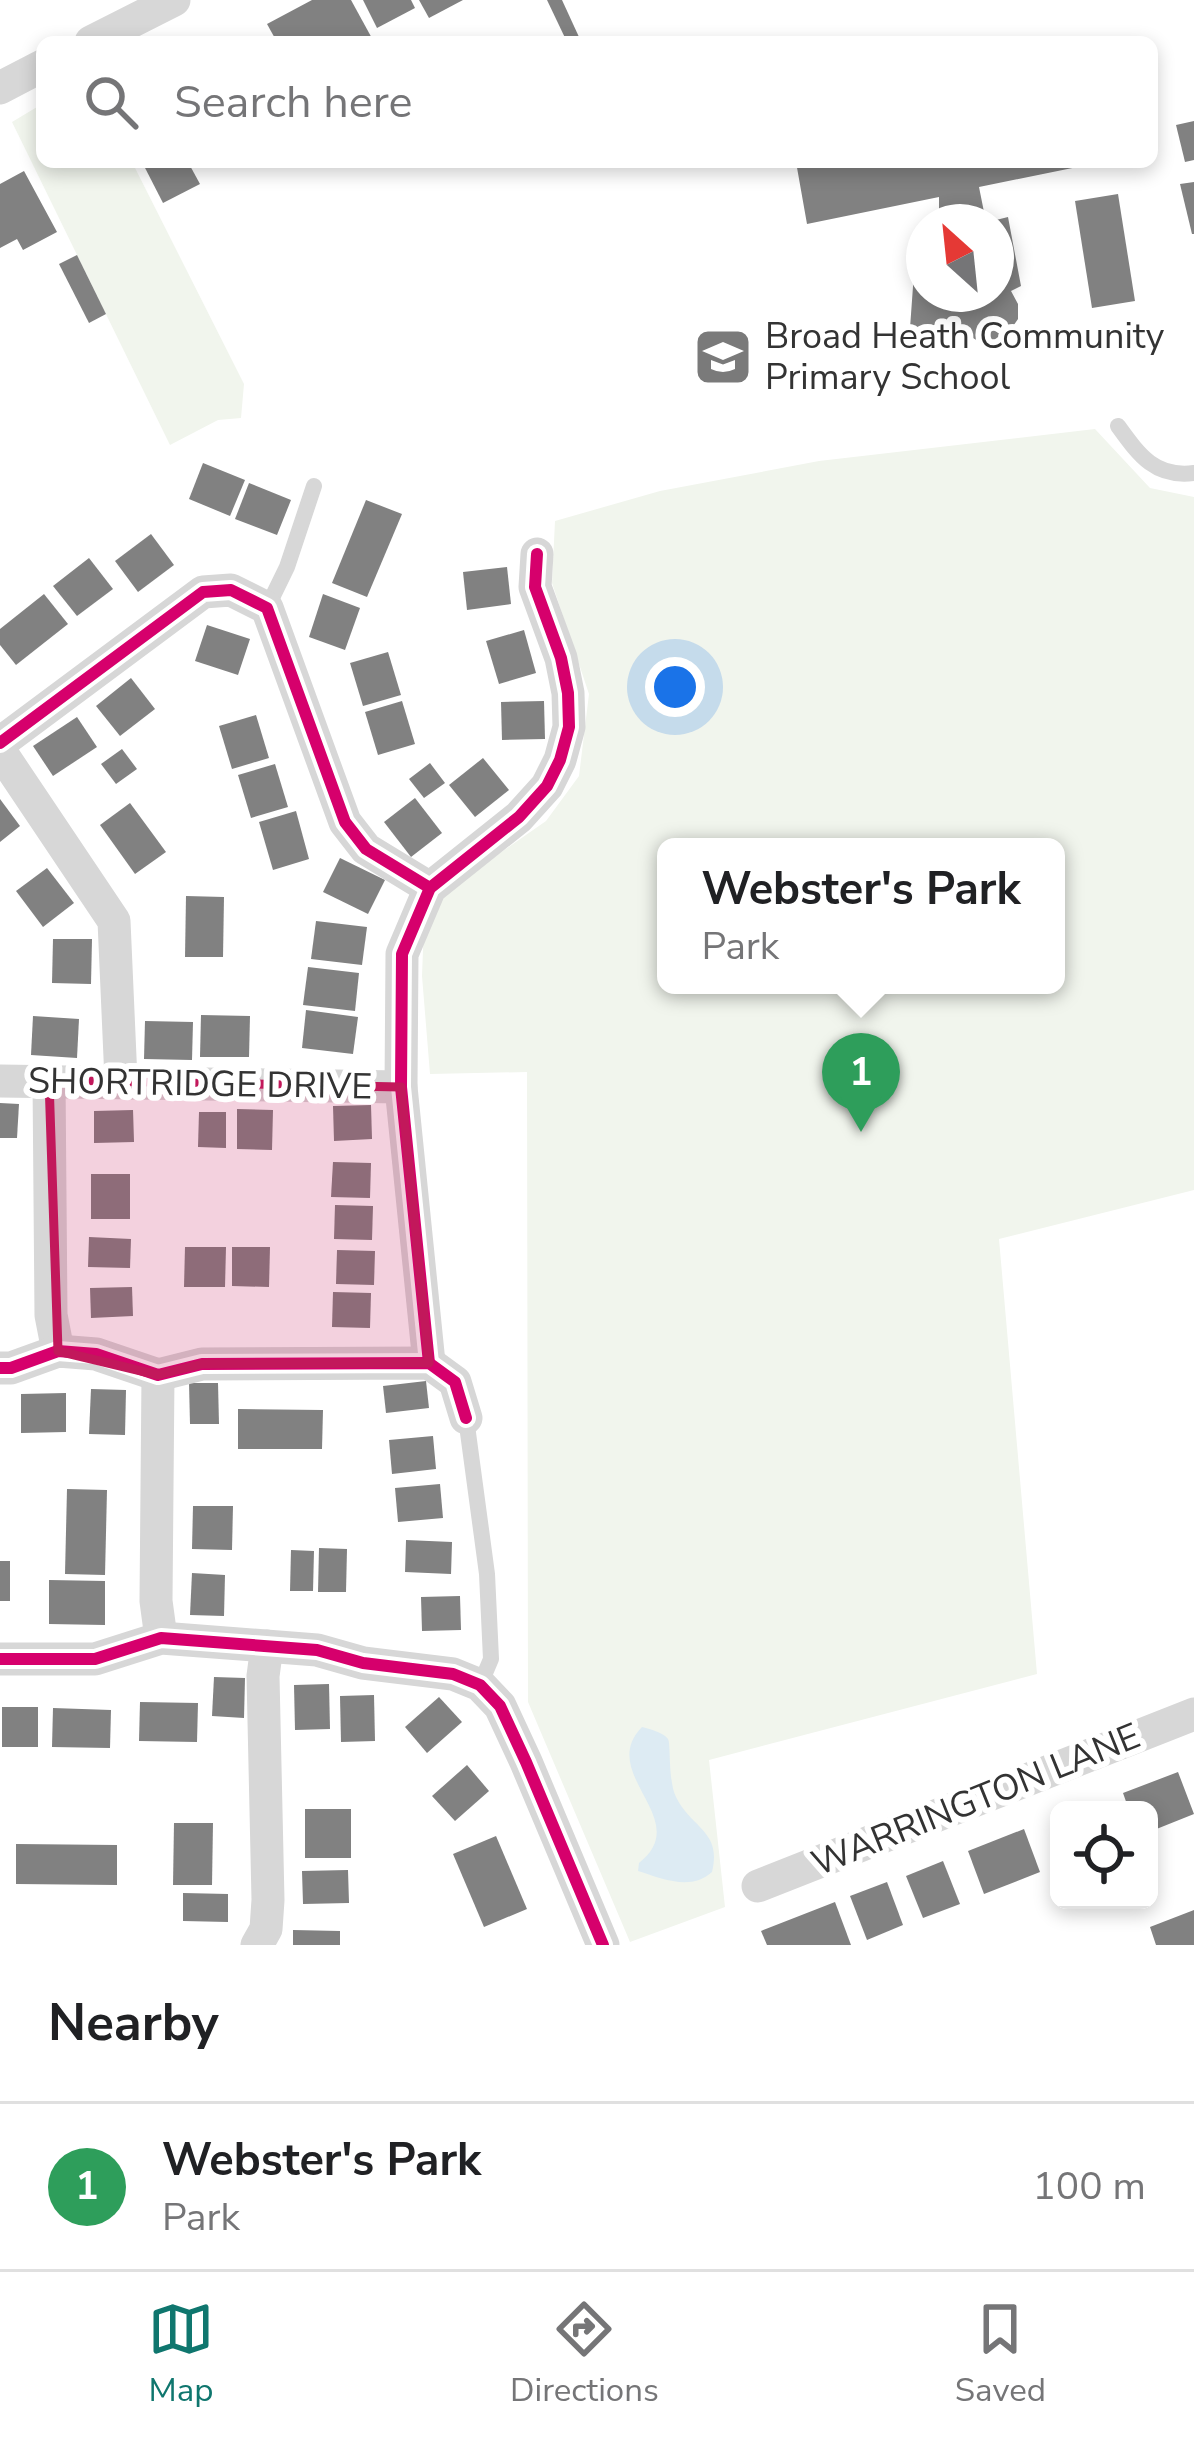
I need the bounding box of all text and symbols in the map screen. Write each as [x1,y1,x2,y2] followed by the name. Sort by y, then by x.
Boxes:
[36,36,1158,168] search box
[78,69,144,135] icon: search
[174,72,413,133] text: Search here
[906,204,1014,312] north arrow
[765,312,1165,402] place label: Broad Heath Community Primary School
[692,326,754,388] school or university icon: Broad Heath Community Primary School
[645,657,705,717] your location
[657,838,1065,994] popup
[701,859,1021,920] text: Webster's Park
[701,920,779,973] text: Park
[822,1033,900,1132] pin: 1
[27,1056,373,1112] street label: SHORTRIDGE DRIVE
[805,1712,1147,1888] street label: WARRINGTON LANE
[1050,1801,1158,1909] map controls
[1050,1801,1158,1909] button: locate
[48,1988,219,2058] text: Nearby
[162,2130,481,2191] text: Webster's Park
[75,2160,99,2213] text: 1
[1032,2160,1146,2213] text: 100 m
[162,2191,240,2244] text: Park
[148,2296,214,2413] tab: Map
[510,2296,659,2413] tab: Directions
[955,2296,1046,2413] tab: Saved

